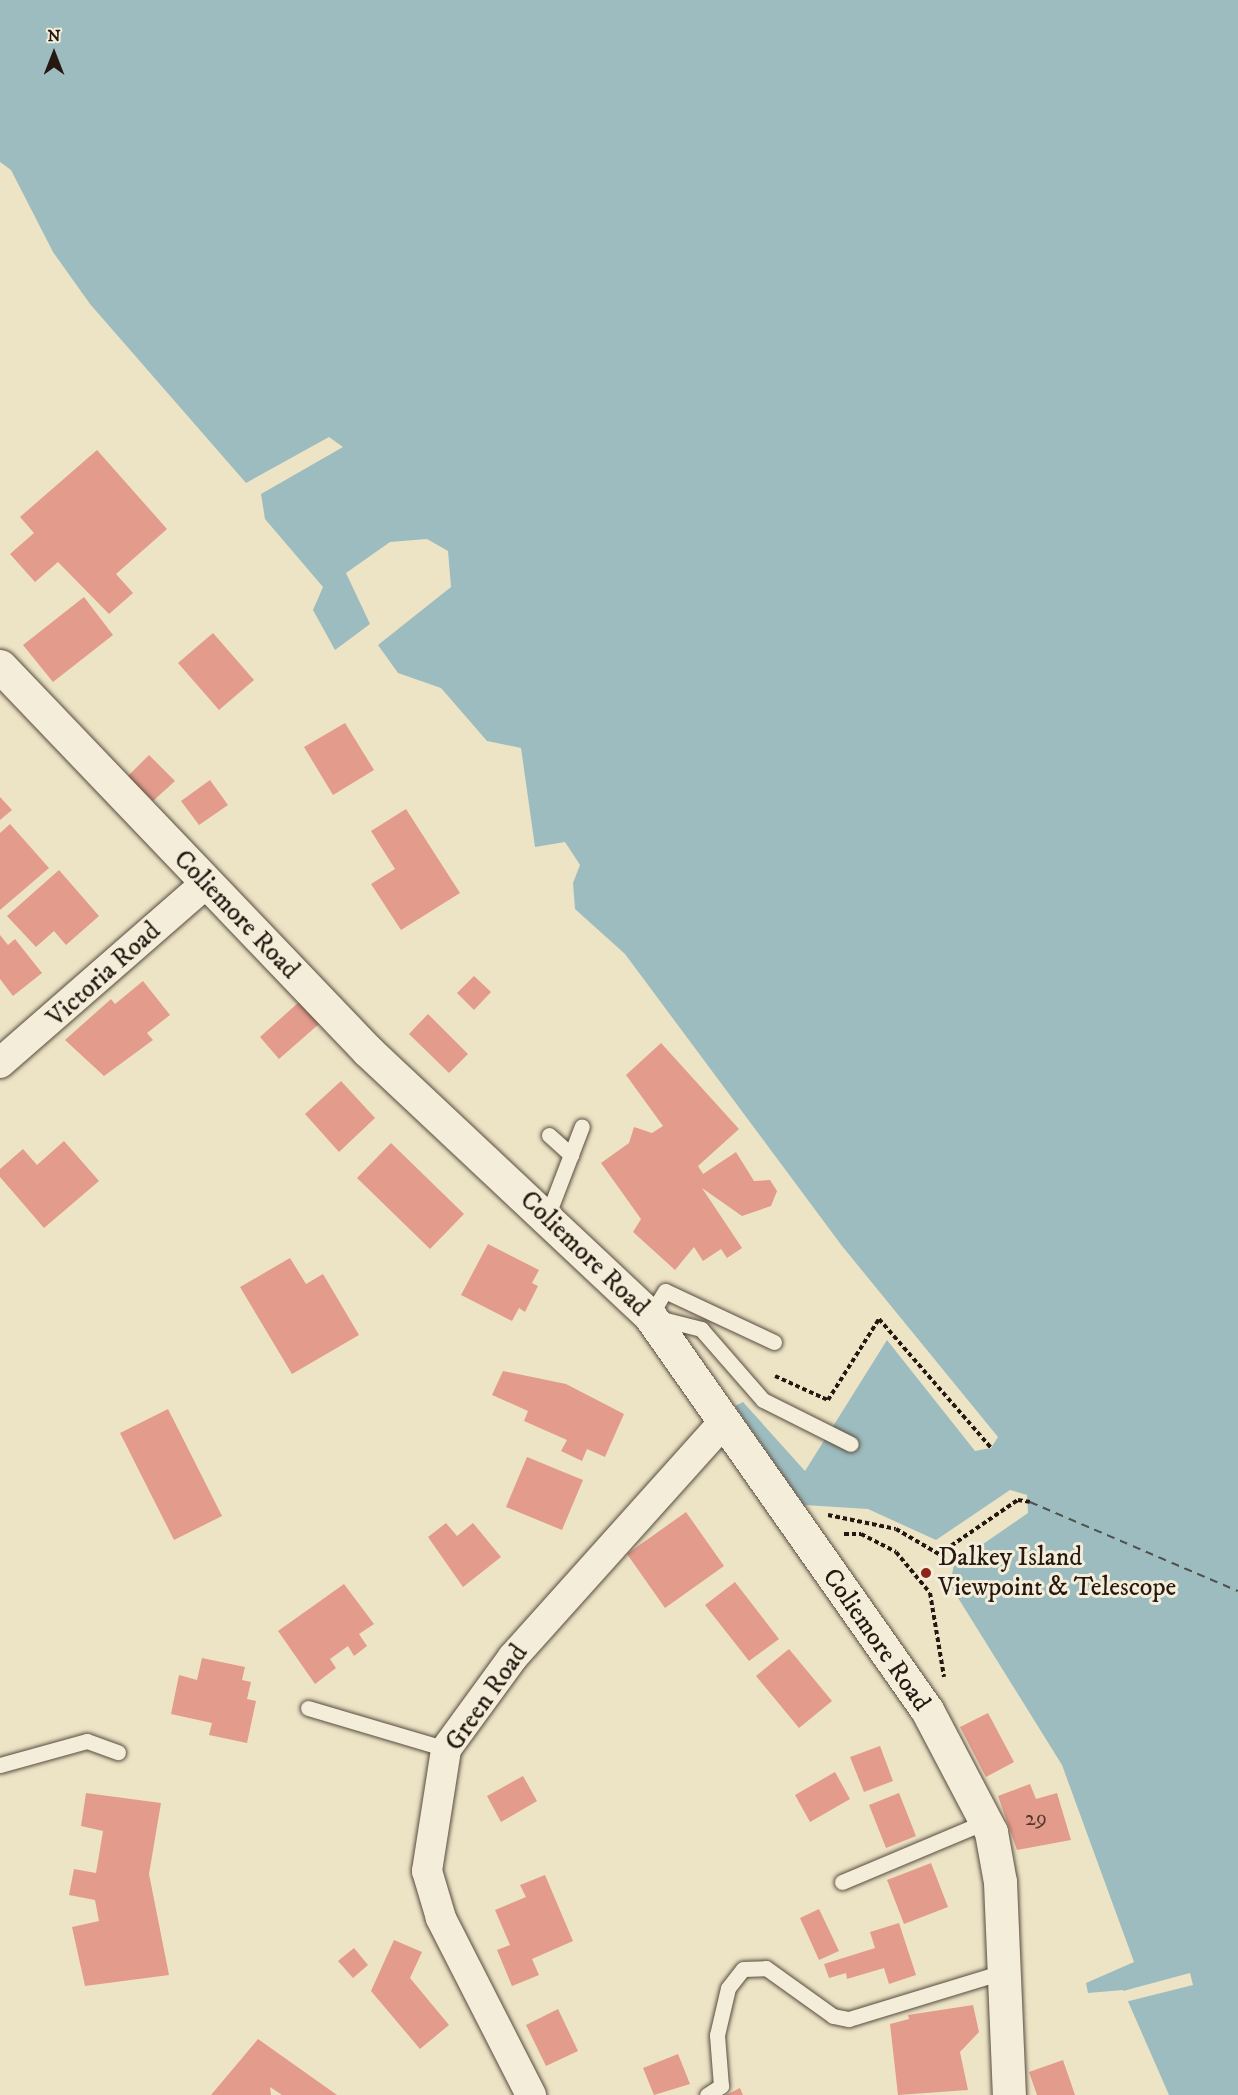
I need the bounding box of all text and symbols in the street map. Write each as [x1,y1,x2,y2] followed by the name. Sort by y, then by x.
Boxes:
[24,24,84,84] north arrow
[47,26,61,46] text: N
[167,844,305,986] street label: Coliemore Road
[41,916,167,1034] street label: Victoria Road
[513,1185,655,1323] street label: Coliemore Road
[938,1542,1176,1604] place label: Dalkey Island Viewpoint & Telescope
[815,1563,937,1717] street label: Coliemore Road
[919,1566,933,1580] marker: Dalkey Island Viewpoint & Telescope
[439,1639,535,1757] street label: Green Road
[1025,1806,1047,1832] house number: 29

